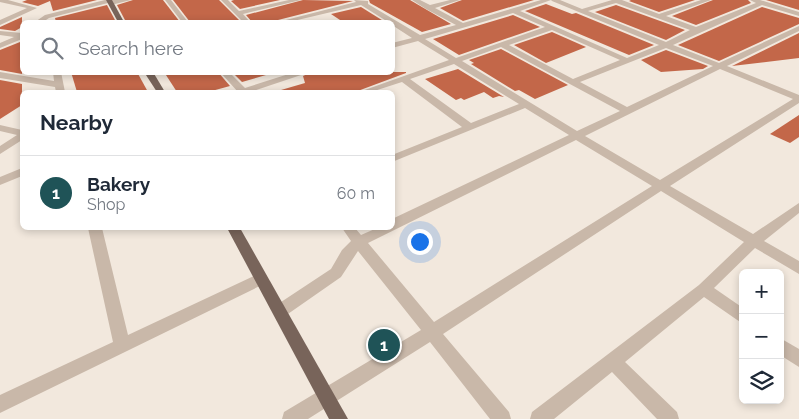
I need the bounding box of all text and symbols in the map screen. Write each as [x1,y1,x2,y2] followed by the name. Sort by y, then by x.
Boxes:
[20,20,395,75] search box
[38,34,66,62] icon: search
[78,37,184,59] text: Search here
[40,110,113,135] text: Nearby
[87,173,150,195] text: Bakery
[52,184,60,203] text: 1
[337,184,375,203] text: 60 m
[87,195,125,214] text: Shop
[407,229,433,255] your location
[739,269,784,404] map controls
[739,269,784,314] button: +
[739,314,784,359] button: −
[368,326,400,364] pin: 1
[739,359,784,404] button: layers

